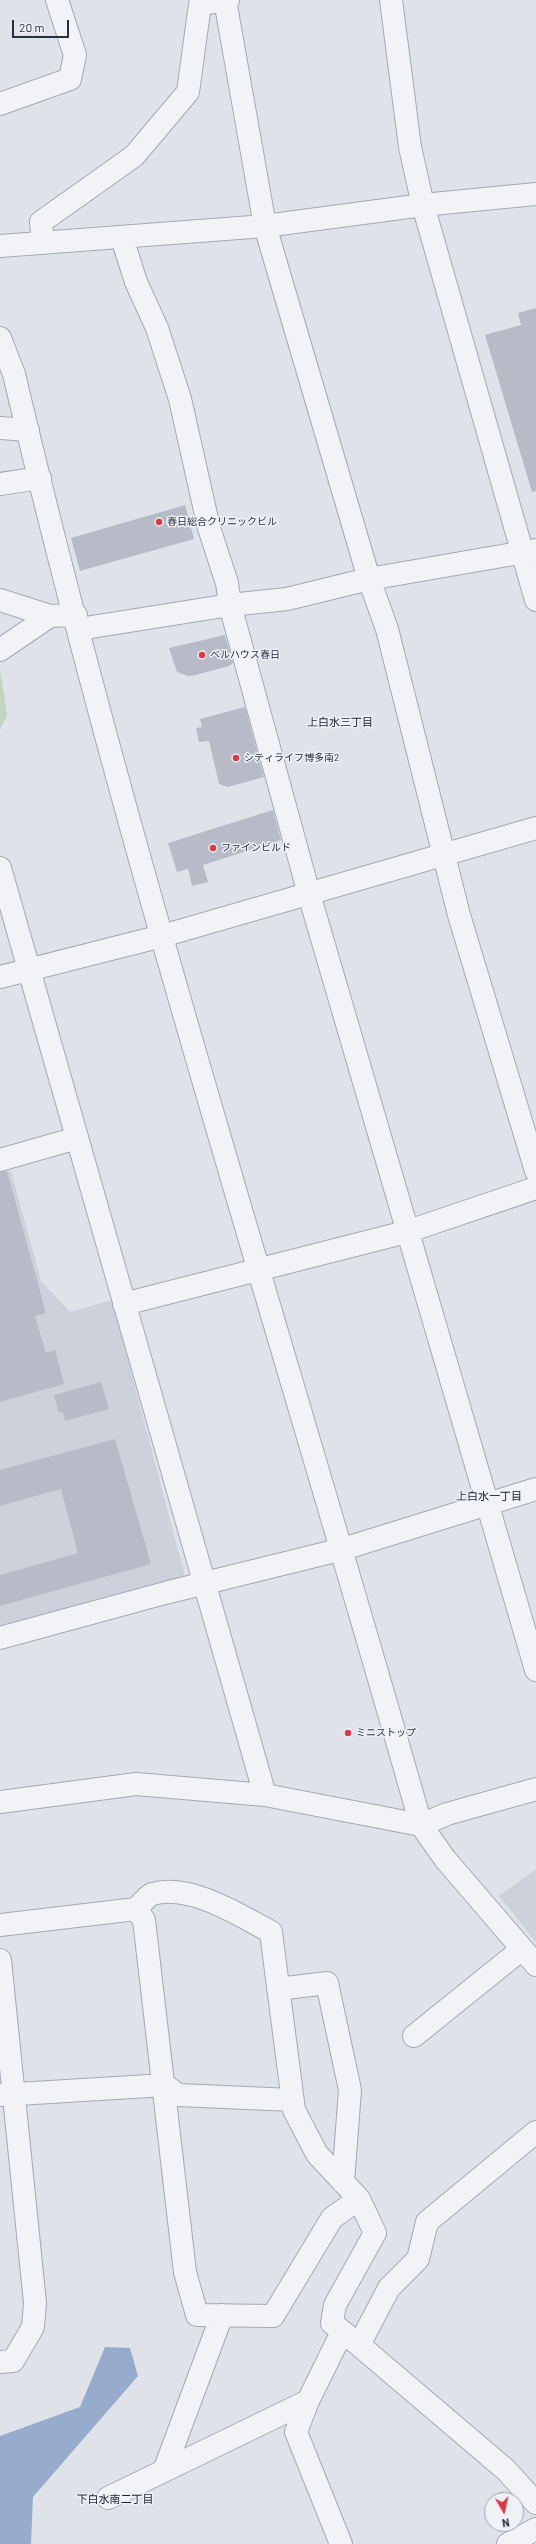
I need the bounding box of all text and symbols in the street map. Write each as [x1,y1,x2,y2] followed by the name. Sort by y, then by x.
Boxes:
[14,12,71,38] scale bar
[19,20,45,34] text: 20 m
[167,516,277,528] place label: 春日総合クリニックビル
[154,517,164,527] marker: 春日総合クリニックビル
[210,649,280,661] place label: ベルハウス春日
[197,650,207,660] marker: ベルハウス春日
[307,715,373,729] district label: 上白水三丁目
[244,752,339,764] place label: シティライフ博多南2
[231,753,241,763] marker: シティライフ博多南2
[221,842,291,854] place label: ファインビルド
[208,843,218,853] marker: ファインビルド
[456,1489,522,1503] district label: 上白水一丁目
[356,1727,416,1739] place label: ミニストップ
[343,1728,353,1738] marker: ミニストップ
[77,2492,153,2506] district label: 下白水南二丁目
[484,2492,524,2532] north arrow
[501,2516,510,2530] text: N

